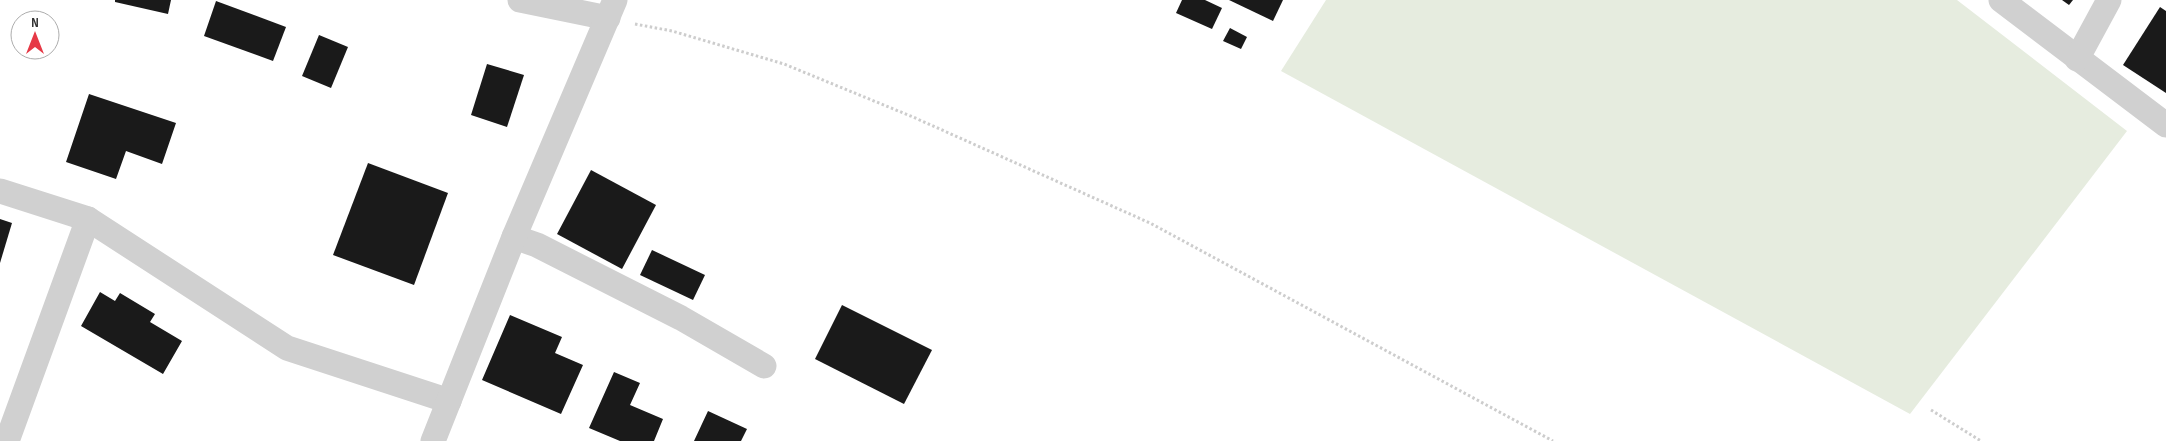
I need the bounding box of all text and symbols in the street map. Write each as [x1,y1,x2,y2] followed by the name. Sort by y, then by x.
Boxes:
[10,10,60,60] north arrow
[31,14,39,31] text: N

